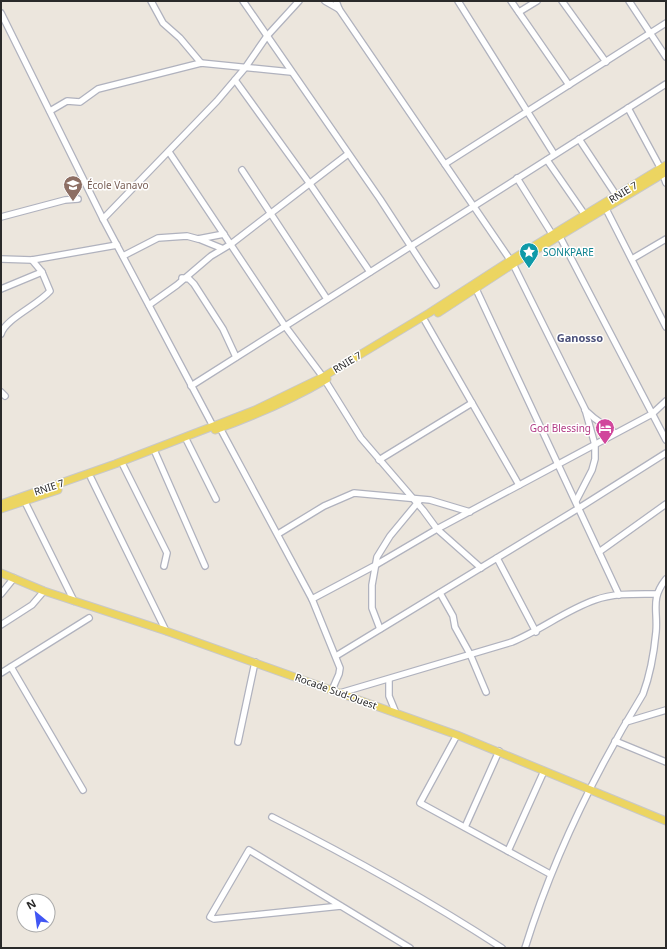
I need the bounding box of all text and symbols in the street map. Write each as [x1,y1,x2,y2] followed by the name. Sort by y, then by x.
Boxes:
[62,174,84,202] school or university icon: École Vanavo
[87,178,149,192] place label: École Vanavo
[606,178,640,206] street label: RNIE 7
[518,241,540,269] place icon: SONKPARE
[543,245,594,259] place label: SONKPARE
[557,330,603,345] district label: Ganosso
[330,348,364,376] street label: RNIE 7
[594,417,616,445] hotel icon: God Blessing
[530,421,591,435] place label: God Blessing
[32,475,66,498] street label: RNIE 7
[293,670,379,712] street label: Rocade Sud-Ouest
[16,893,56,933] north arrow
[23,895,38,913] text: N

